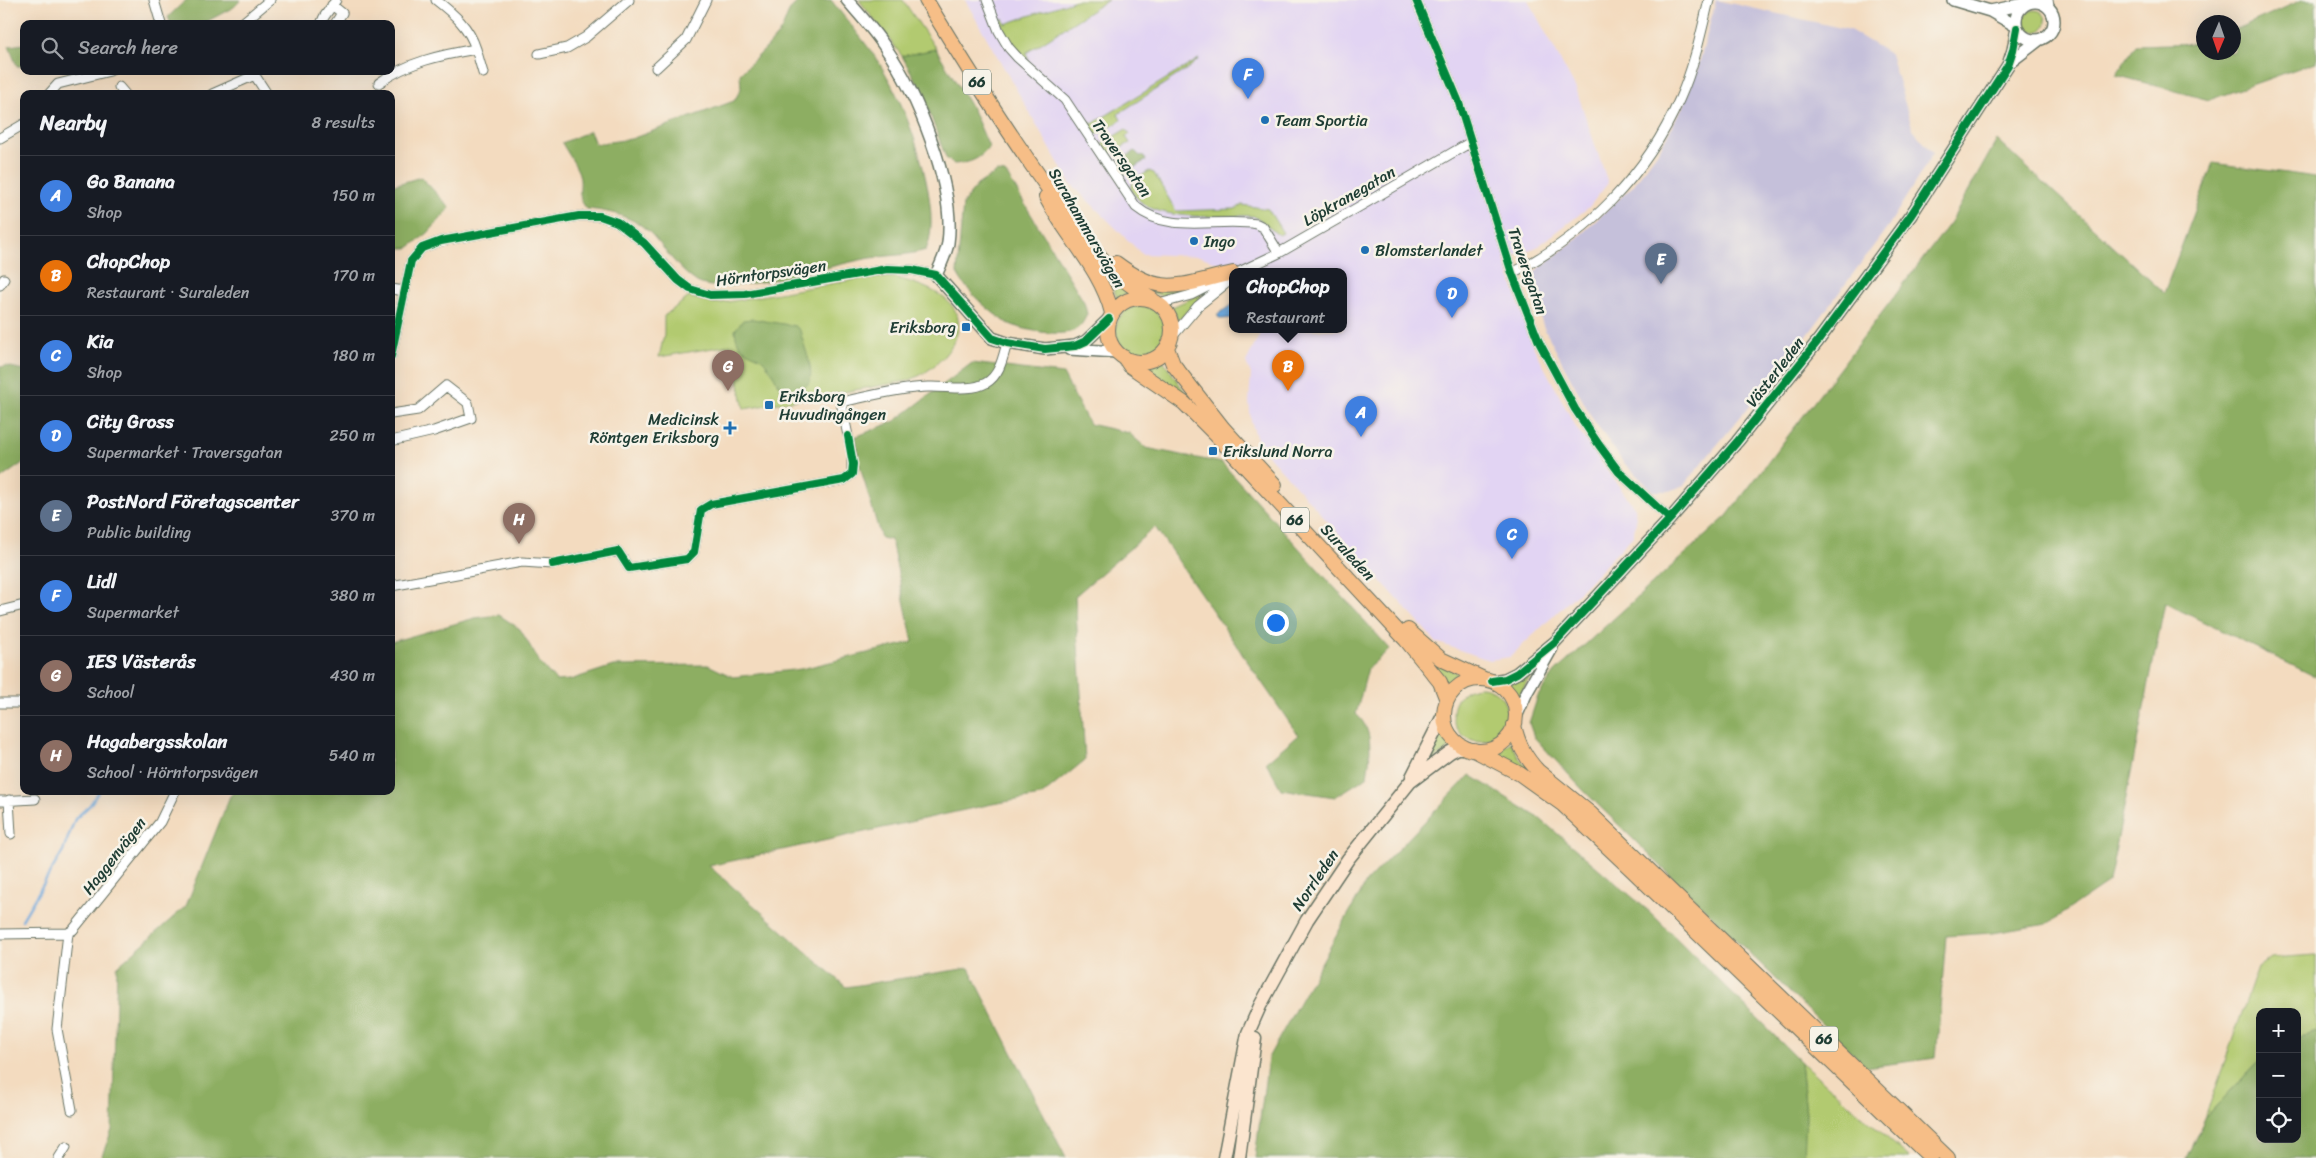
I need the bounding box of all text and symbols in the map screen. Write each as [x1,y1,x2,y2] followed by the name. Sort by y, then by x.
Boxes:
[2196,15,2241,60] north arrow
[20,20,395,75] search box
[78,31,178,64] text: Search here
[38,34,66,62] icon: search
[1232,58,1264,99] pin: F
[963,70,991,94] road number: 66
[40,104,106,142] text: Nearby
[1275,106,1369,135] place label: Team Sportia
[312,108,375,137] text: 8 results
[1084,112,1160,204] street label: Traversgatan
[1259,114,1271,126] marker: Team Sportia
[1297,157,1401,234] street label: Löpkranegatan
[1040,162,1134,294] street label: Surahammarsvägen
[87,165,175,198] text: Go Banana
[51,181,61,210] text: A
[332,181,375,210] text: 150 m
[87,198,122,227] text: Shop
[1499,223,1557,319] street label: Traversgatan
[1203,227,1235,256] place label: Ingo
[1188,235,1200,247] marker: Ingo
[1375,236,1483,265] place label: Blomsterlandet
[1645,243,1677,284] pin: E
[1359,244,1371,256] marker: Blomsterlandet
[87,245,170,278] text: ChopChop
[714,251,828,295] street label: Hörntorpsvägen
[51,261,61,290] text: B
[332,261,375,290] text: 170 m
[1229,268,1347,333] popup
[1247,270,1330,303] text: ChopChop
[1436,277,1468,318] pin: D
[87,278,249,307] text: Restaurant · Suraleden
[1247,303,1326,332] text: Restaurant
[890,313,956,342] place label: Eriksborg
[960,321,972,333] marker: Eriksborg
[87,325,113,358] text: Kia
[1738,330,1812,414] street label: Västerleden
[51,341,61,370] text: C
[332,341,375,370] text: 180 m
[712,350,744,391] pin: G
[1272,350,1304,391] pin: B
[87,358,122,387] text: Shop
[779,382,886,429] place label: Eriksborg Huvudingången
[1345,396,1377,437] pin: A
[763,399,775,411] marker: Eriksborg Huvudingången
[87,405,174,438] text: City Gross
[590,405,719,452] place label: Medicinsk Röntgen Eriksborg
[51,421,61,450] text: D
[329,421,375,450] text: 250 m
[723,421,737,435] marker: Medicinsk Röntgen Eriksborg
[1223,437,1332,466] place label: Erikslund Norra
[87,438,282,467] text: Supermarket · Traversgatan
[1207,445,1219,457] marker: Erikslund Norra
[87,485,299,518] text: PostNord Företagscenter
[52,501,60,530] text: E
[331,501,375,530] text: 370 m
[503,503,535,544] pin: H
[1281,508,1309,532] road number: 66
[1313,516,1383,588] street label: Suraleden
[87,518,191,547] text: Public building
[1496,518,1528,559] pin: C
[87,565,116,598] text: Lidl
[52,581,60,610] text: F
[330,581,375,610] text: 380 m
[87,598,179,627] text: Supermarket
[1263,610,1289,636] your location
[87,645,196,678] text: IES Västerås
[51,661,61,690] text: G
[330,661,375,690] text: 430 m
[87,678,134,707] text: School
[87,725,227,758] text: Hagabergsskolan
[50,741,62,770] text: H
[329,741,375,770] text: 540 m
[87,758,258,787] text: School · Hörntorpsvägen
[74,810,154,901] street label: Haggenvägen
[1283,843,1347,917] street label: Norrleden
[2256,1008,2301,1143] map controls
[2256,1008,2301,1053] button: +
[1810,1026,1838,1052] road number: 66
[2256,1053,2301,1098] button: −
[2256,1098,2301,1143] button: locate

